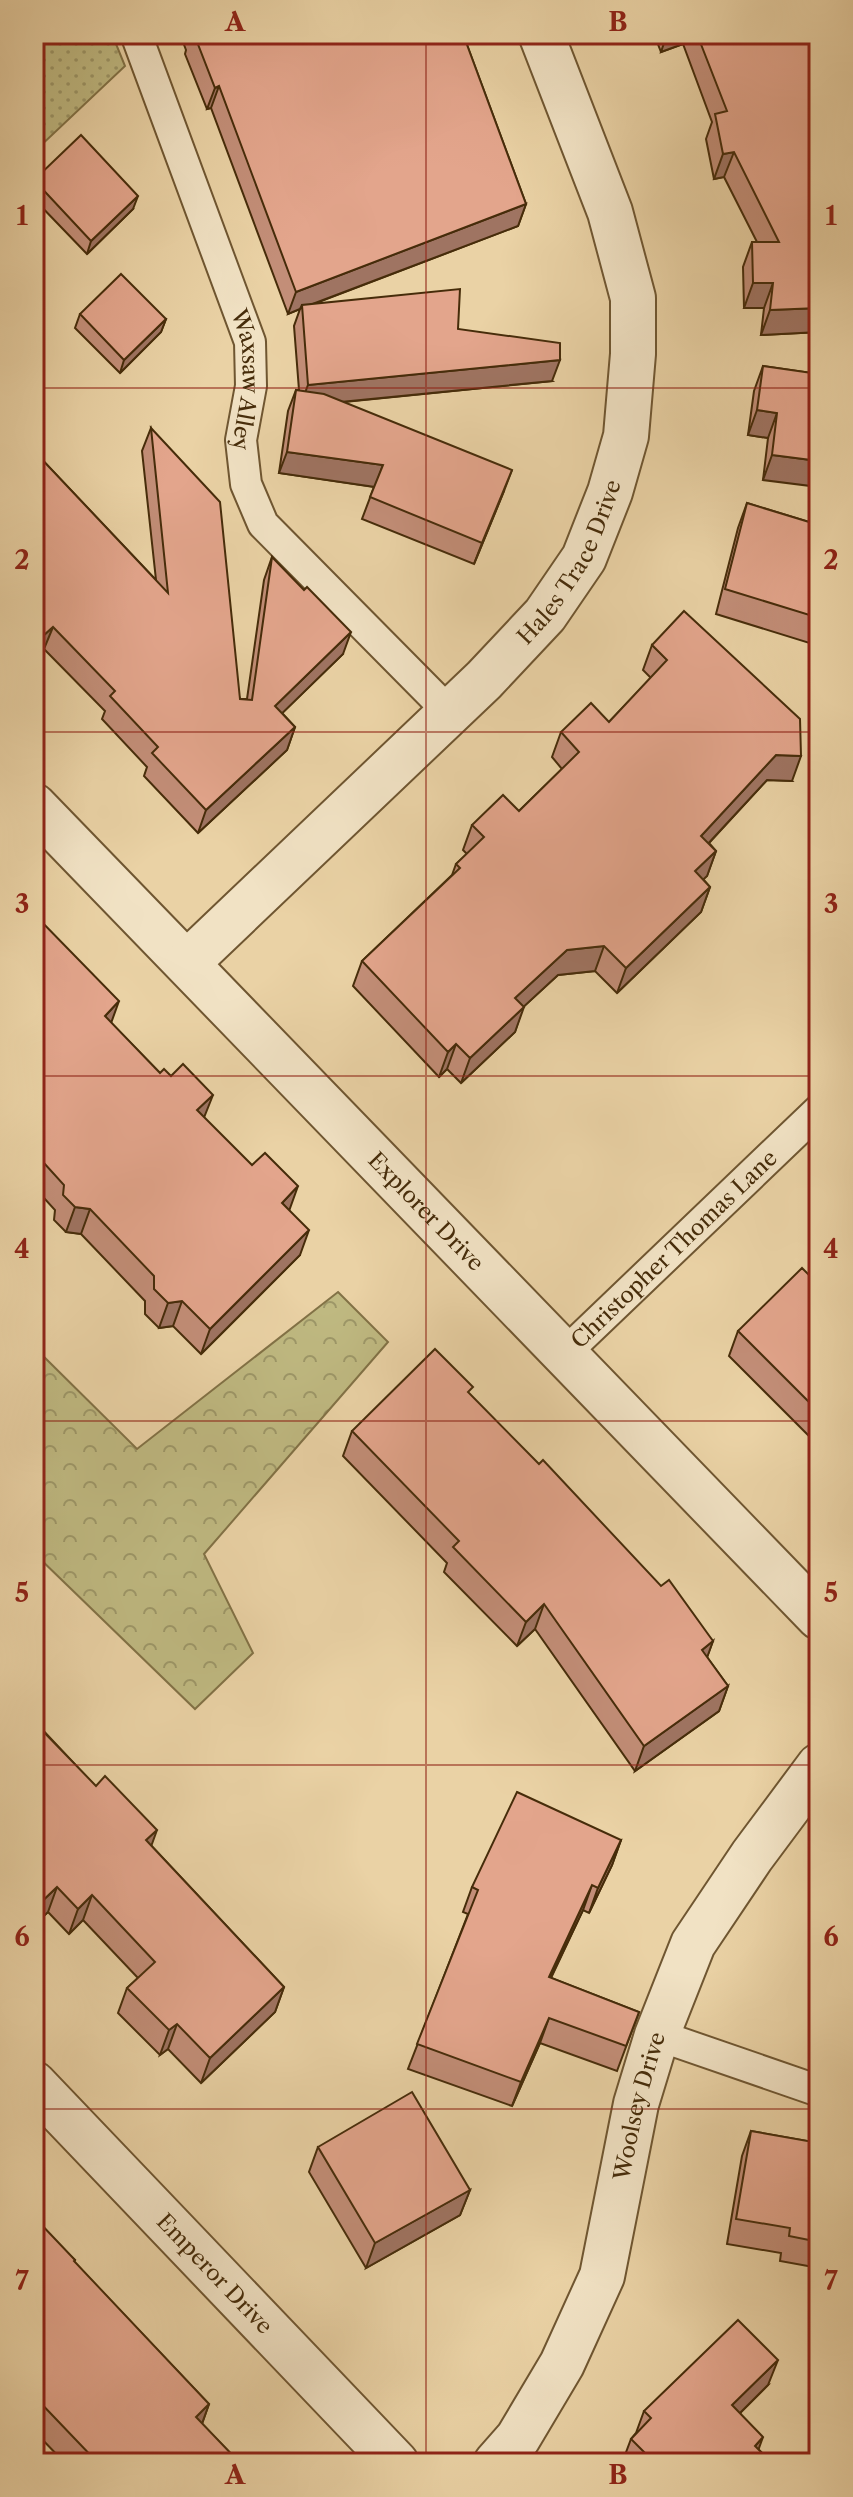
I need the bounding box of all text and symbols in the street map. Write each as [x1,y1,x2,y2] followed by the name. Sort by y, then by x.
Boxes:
[224,6,246,38] text: A
[608,6,628,38] text: B
[16,200,28,232] text: 1
[825,200,837,232] text: 1
[225,304,265,452] street label: Waxsaw Alley
[511,477,626,650] street label: Hales Trace Drive
[14,544,30,576] text: 2
[823,544,839,576] text: 2
[15,888,29,920] text: 3
[824,888,838,920] text: 3
[565,1144,782,1354] street label: Christopher Thomas Lane
[363,1146,490,1276] street label: Explorer Drive
[14,1233,30,1265] text: 4
[823,1233,839,1265] text: 4
[15,1577,29,1609] text: 5
[824,1577,838,1609] text: 5
[14,1921,30,1953] text: 6
[823,1921,839,1953] text: 6
[608,2029,671,2183] street label: Woolsey Drive
[151,2208,279,2339] street label: Emperor Drive
[15,2265,29,2297] text: 7
[824,2265,838,2297] text: 7
[224,2459,246,2491] text: A
[608,2459,628,2491] text: B

